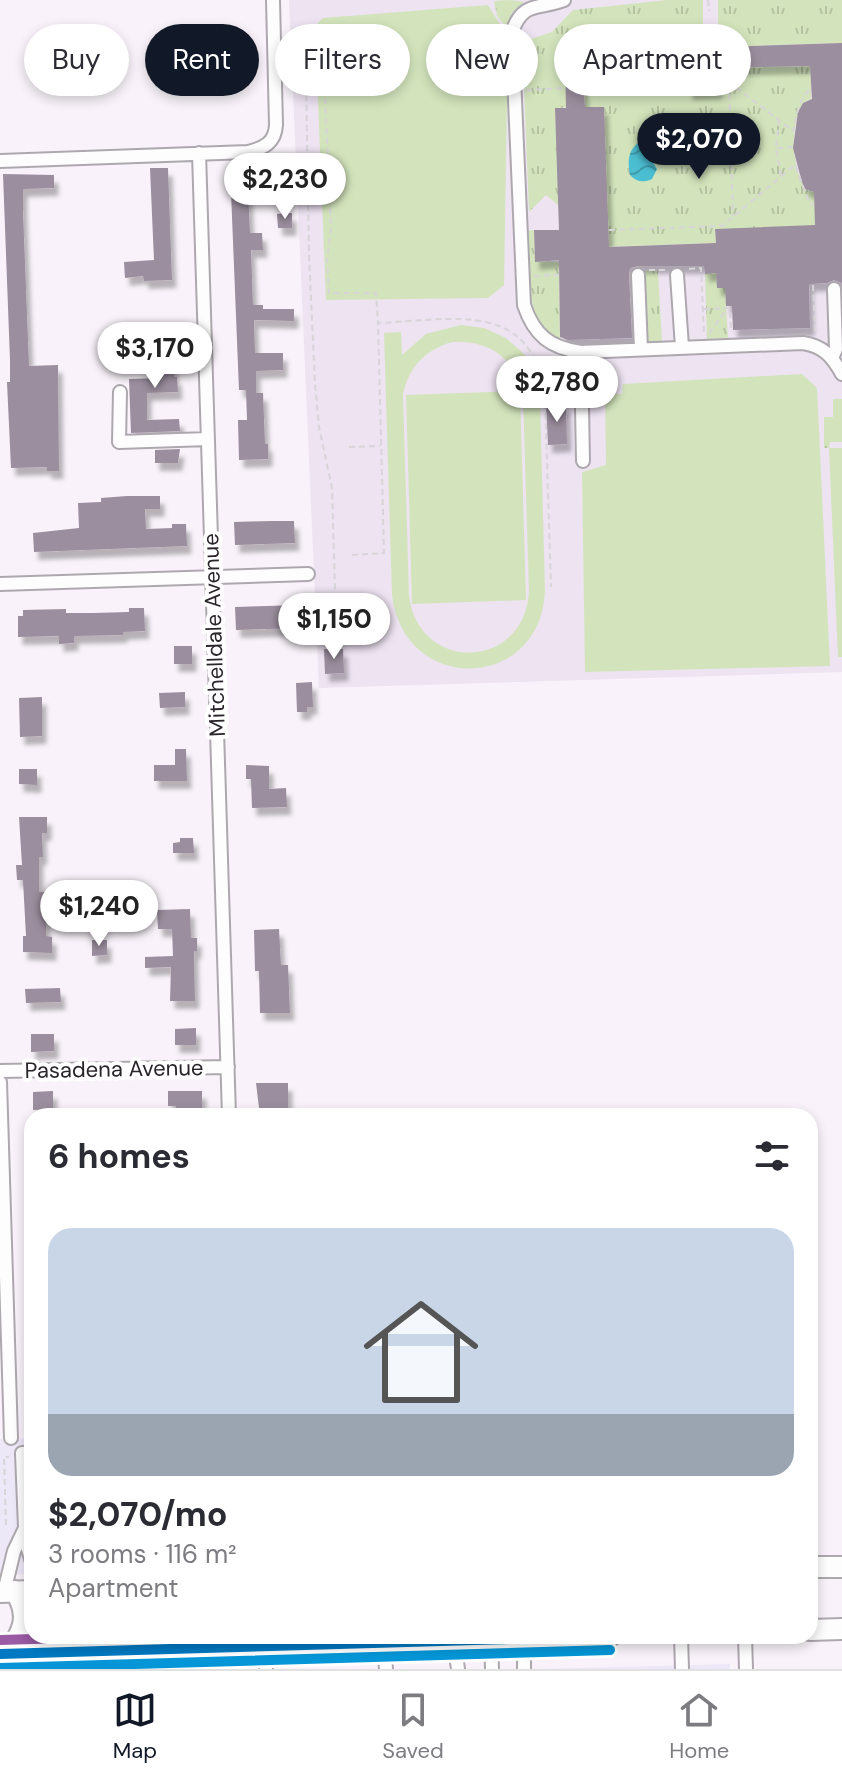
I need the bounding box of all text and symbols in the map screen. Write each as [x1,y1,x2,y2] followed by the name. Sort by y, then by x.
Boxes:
[24,24,129,96] chip: Buy
[145,24,259,96] chip: Rent
[275,24,410,96] chip: Filters
[426,24,538,96] chip: New
[554,24,751,96] chip: Apartment
[634,113,764,181] pin: $2,070
[655,122,743,156] text: $2,070
[220,153,350,221] pin: $2,230
[242,162,328,196] text: $2,230
[90,322,220,390] pin: $3,170
[115,331,195,365] text: $3,170
[492,356,622,424] pin: $2,780
[514,365,600,399] text: $2,780
[196,533,232,737] street label: Mitchelldale Avenue
[269,593,399,661] pin: $1,150
[296,602,372,636] text: $1,150
[34,880,164,948] pin: $1,240
[58,889,140,923] text: $1,240
[24,1053,204,1085] street label: Pasadena Avenue
[48,1134,190,1179] text: 6 homes
[750,1134,794,1178] icon: filters
[349,1280,493,1424] icon: home
[48,1492,228,1537] text: $2,070/mo
[48,1537,237,1571] text: 3 rooms · 116 m²
[48,1571,179,1605] text: Apartment
[113,1688,157,1765] tab: Map
[382,1688,444,1765] tab: Saved
[669,1688,729,1765] tab: Home

